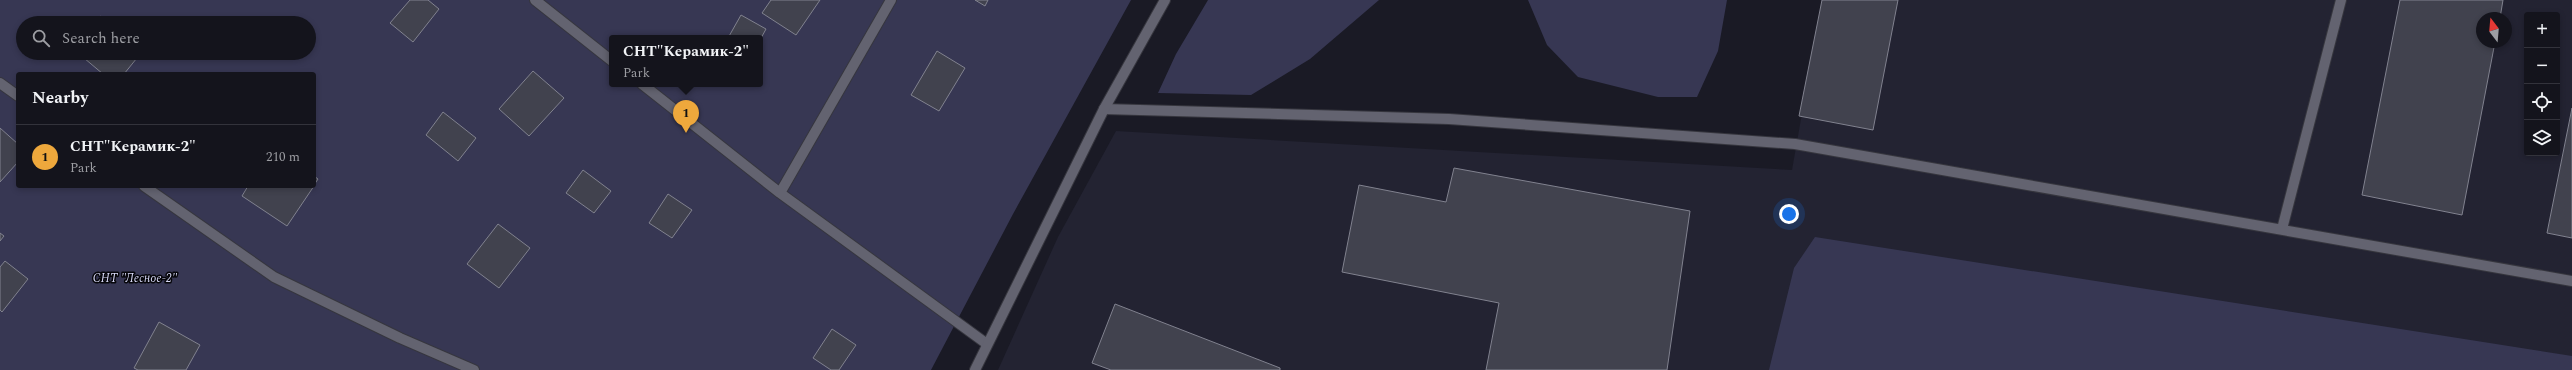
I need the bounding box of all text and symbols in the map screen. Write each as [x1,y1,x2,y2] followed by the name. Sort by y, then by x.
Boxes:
[2476,12,2512,48] north arrow
[2524,12,2560,156] map controls
[2524,12,2560,48] button: +
[16,16,316,60] search box
[30,27,52,49] icon: search
[62,27,140,50] text: Search here
[609,35,763,87] popup
[623,40,749,63] text: СНТ"Керамик-2"
[2524,48,2560,84] button: −
[623,63,650,83] text: Park
[2524,84,2560,120] button: locate
[32,85,88,111] text: Nearby
[673,100,699,133] pin: 1
[2524,120,2560,156] button: layers
[70,135,196,158] text: СНТ"Керамик-2"
[41,147,49,167] text: 1
[266,147,300,167] text: 210 m
[70,158,97,178] text: Park
[1779,204,1799,224] your location
[93,269,178,288] park label: СНТ "Лесное-2"

